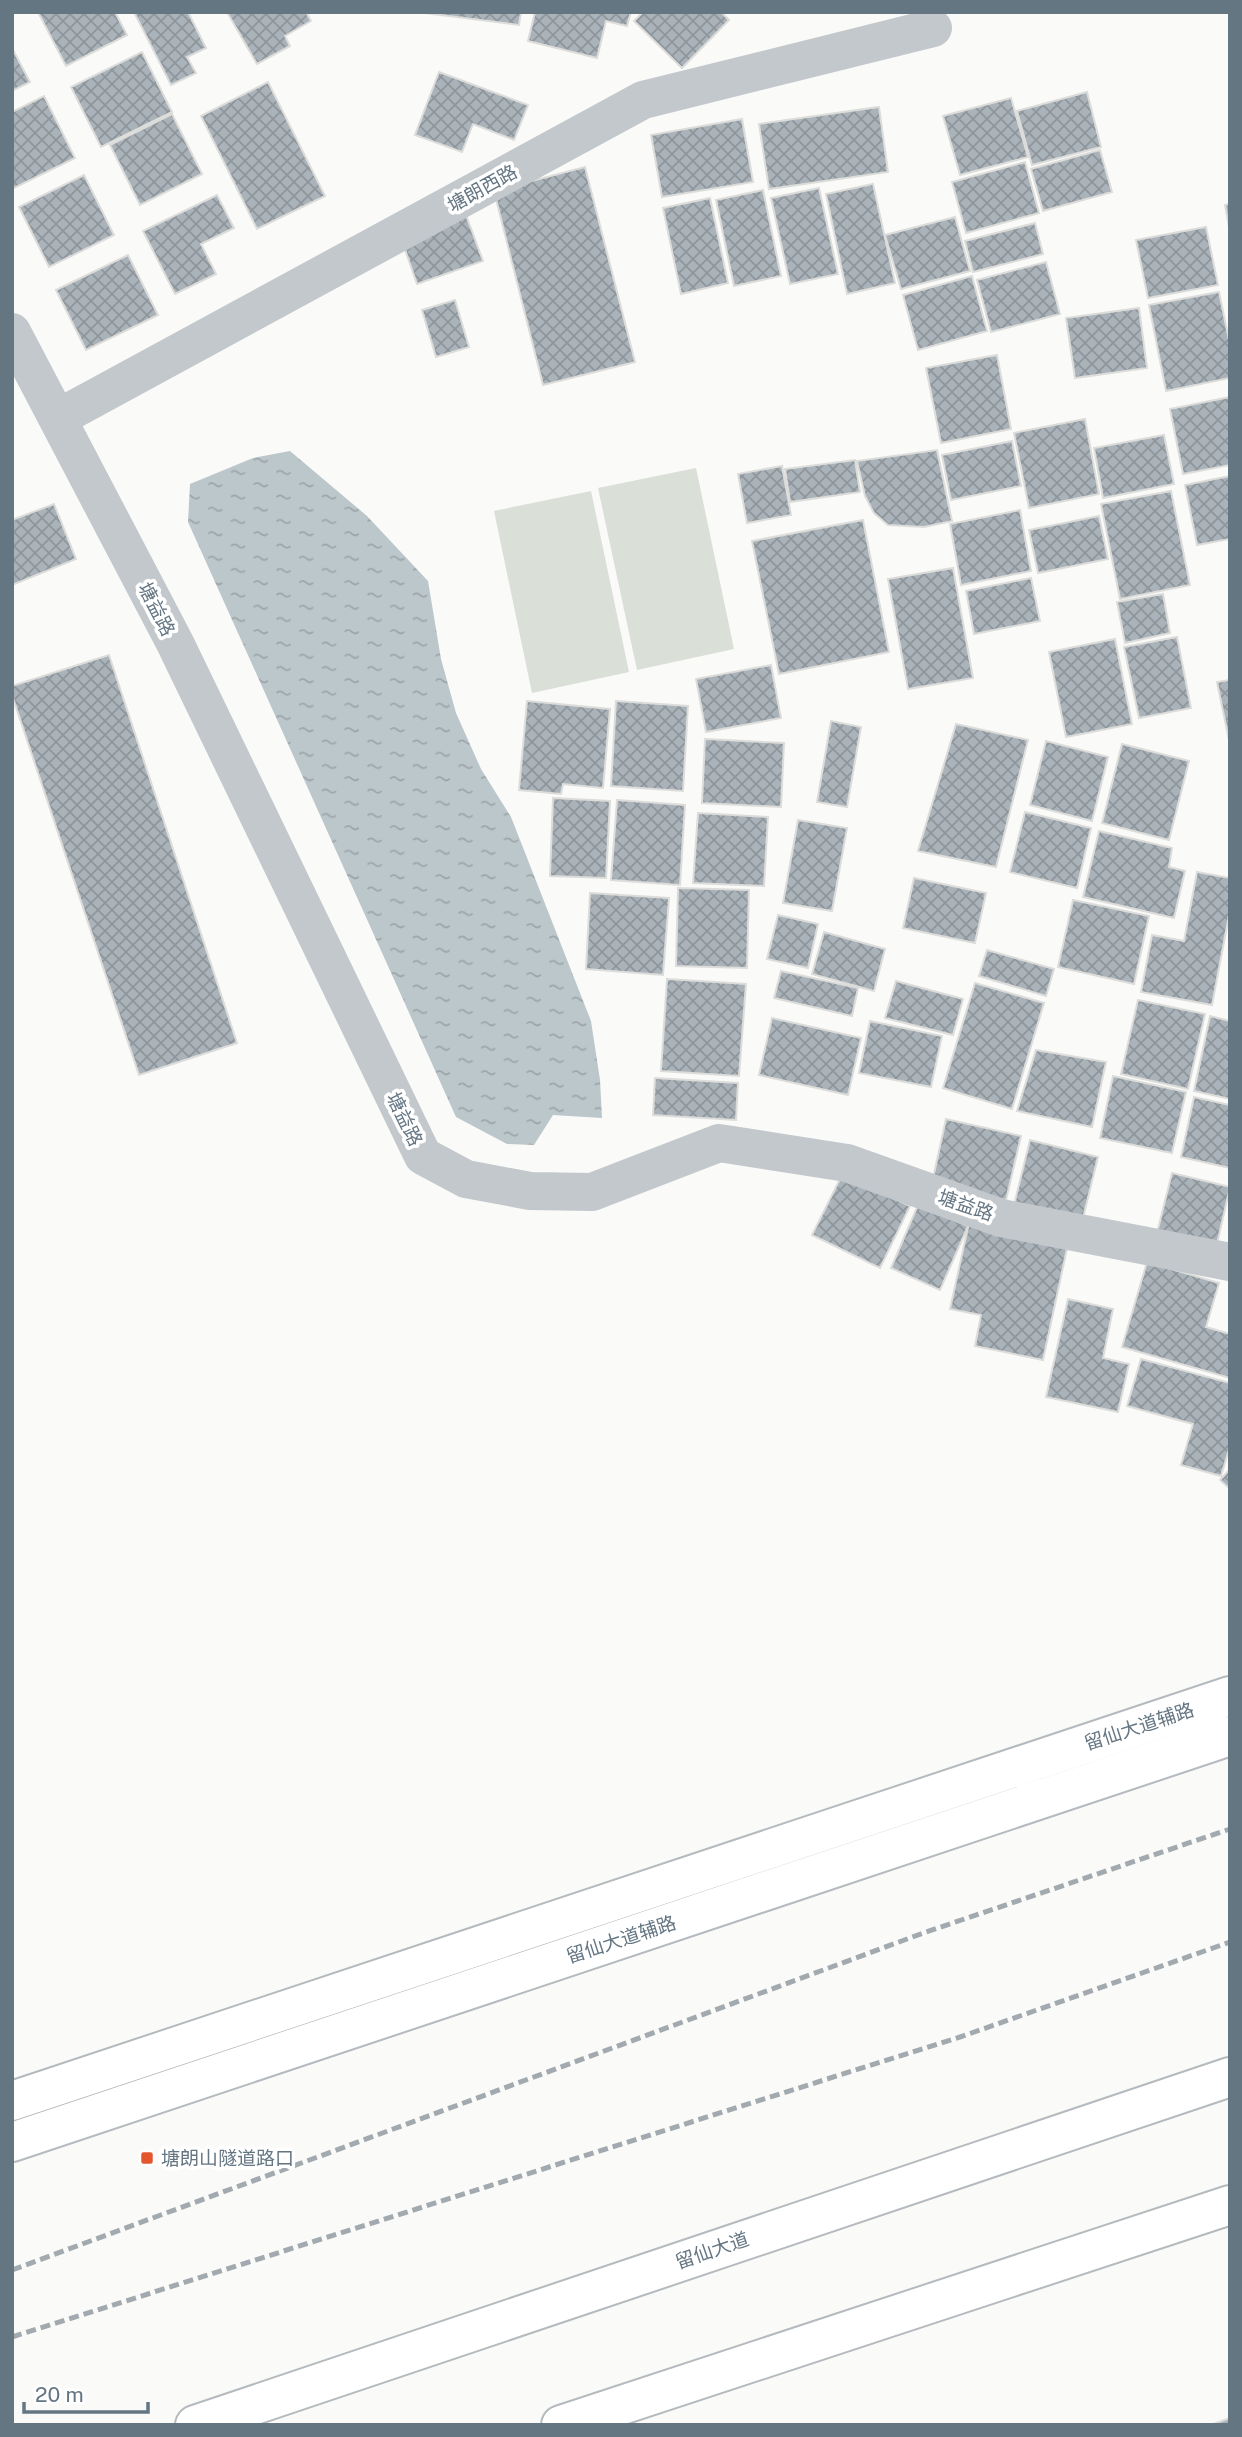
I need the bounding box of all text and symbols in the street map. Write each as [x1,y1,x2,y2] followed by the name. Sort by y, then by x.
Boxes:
[443,160,521,216] street label: 塘朗西路
[134,579,180,639] street label: 塘益路
[383,1089,427,1149] street label: 塘益路
[935,1185,997,1225] street label: 塘益路
[1081,1698,1197,1754] street label: 留仙大道辅路
[563,1911,679,1967] street label: 留仙大道辅路
[161,2147,294,2169] place label: 塘朗山隧道路口
[139,2150,155,2166] marker: 塘朗山隧道路口
[672,2227,752,2273] street label: 留仙大道
[24,2370,149,2414] scale bar
[35,2382,84,2407] text: 20 m

